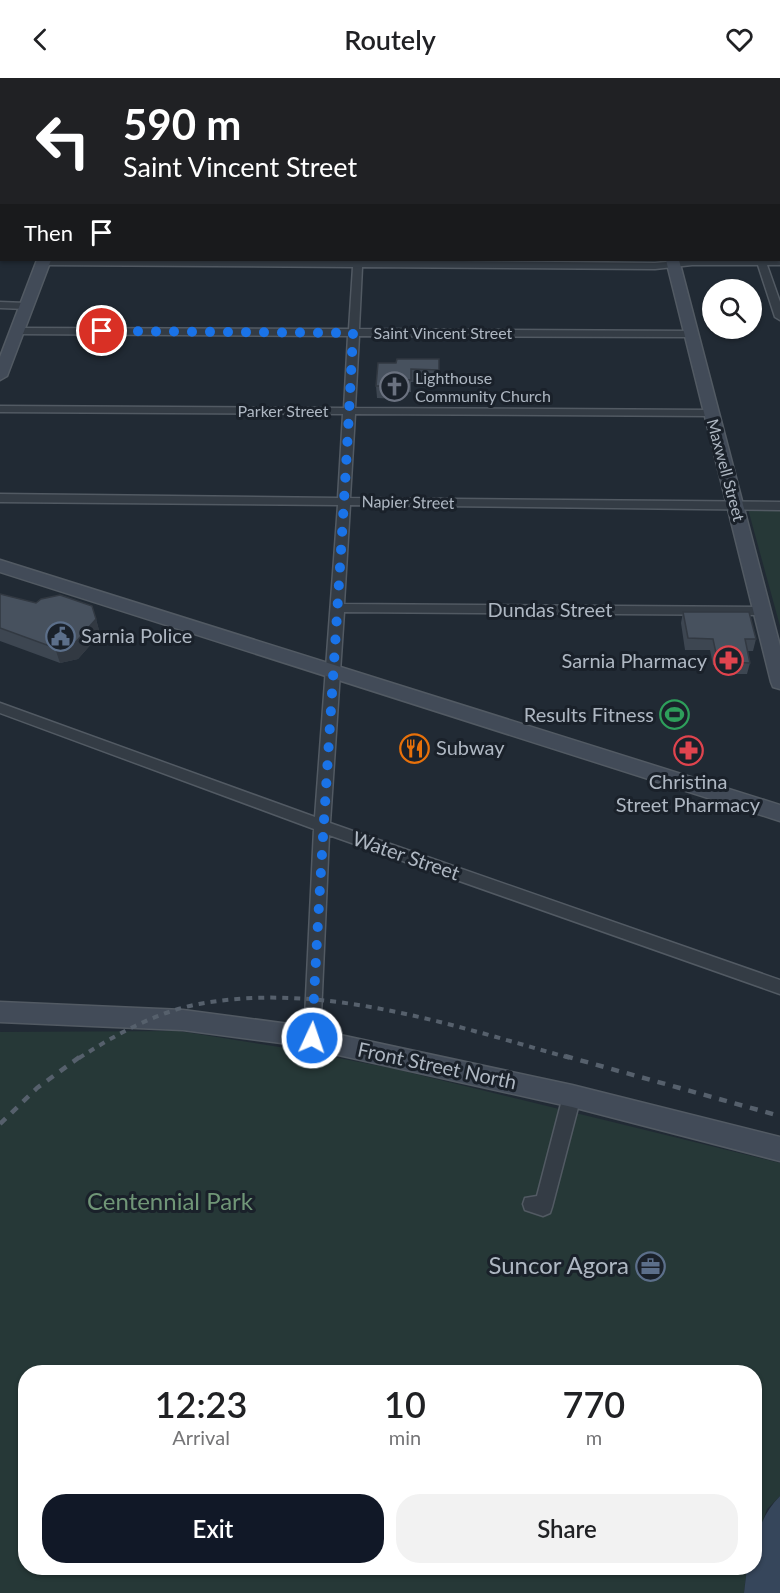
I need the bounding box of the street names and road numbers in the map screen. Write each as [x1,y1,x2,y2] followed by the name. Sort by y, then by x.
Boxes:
[374,323,513,342] street label: Saint Vincent Street
[238,401,329,420] street label: Parker Street
[704,417,749,523] street label: Maxwell Street
[361,491,455,512] street label: Napier Street
[488,597,612,621] street label: Dundas Street
[350,826,463,885] street label: Water Street
[356,1036,519,1094] street label: Front Street North

